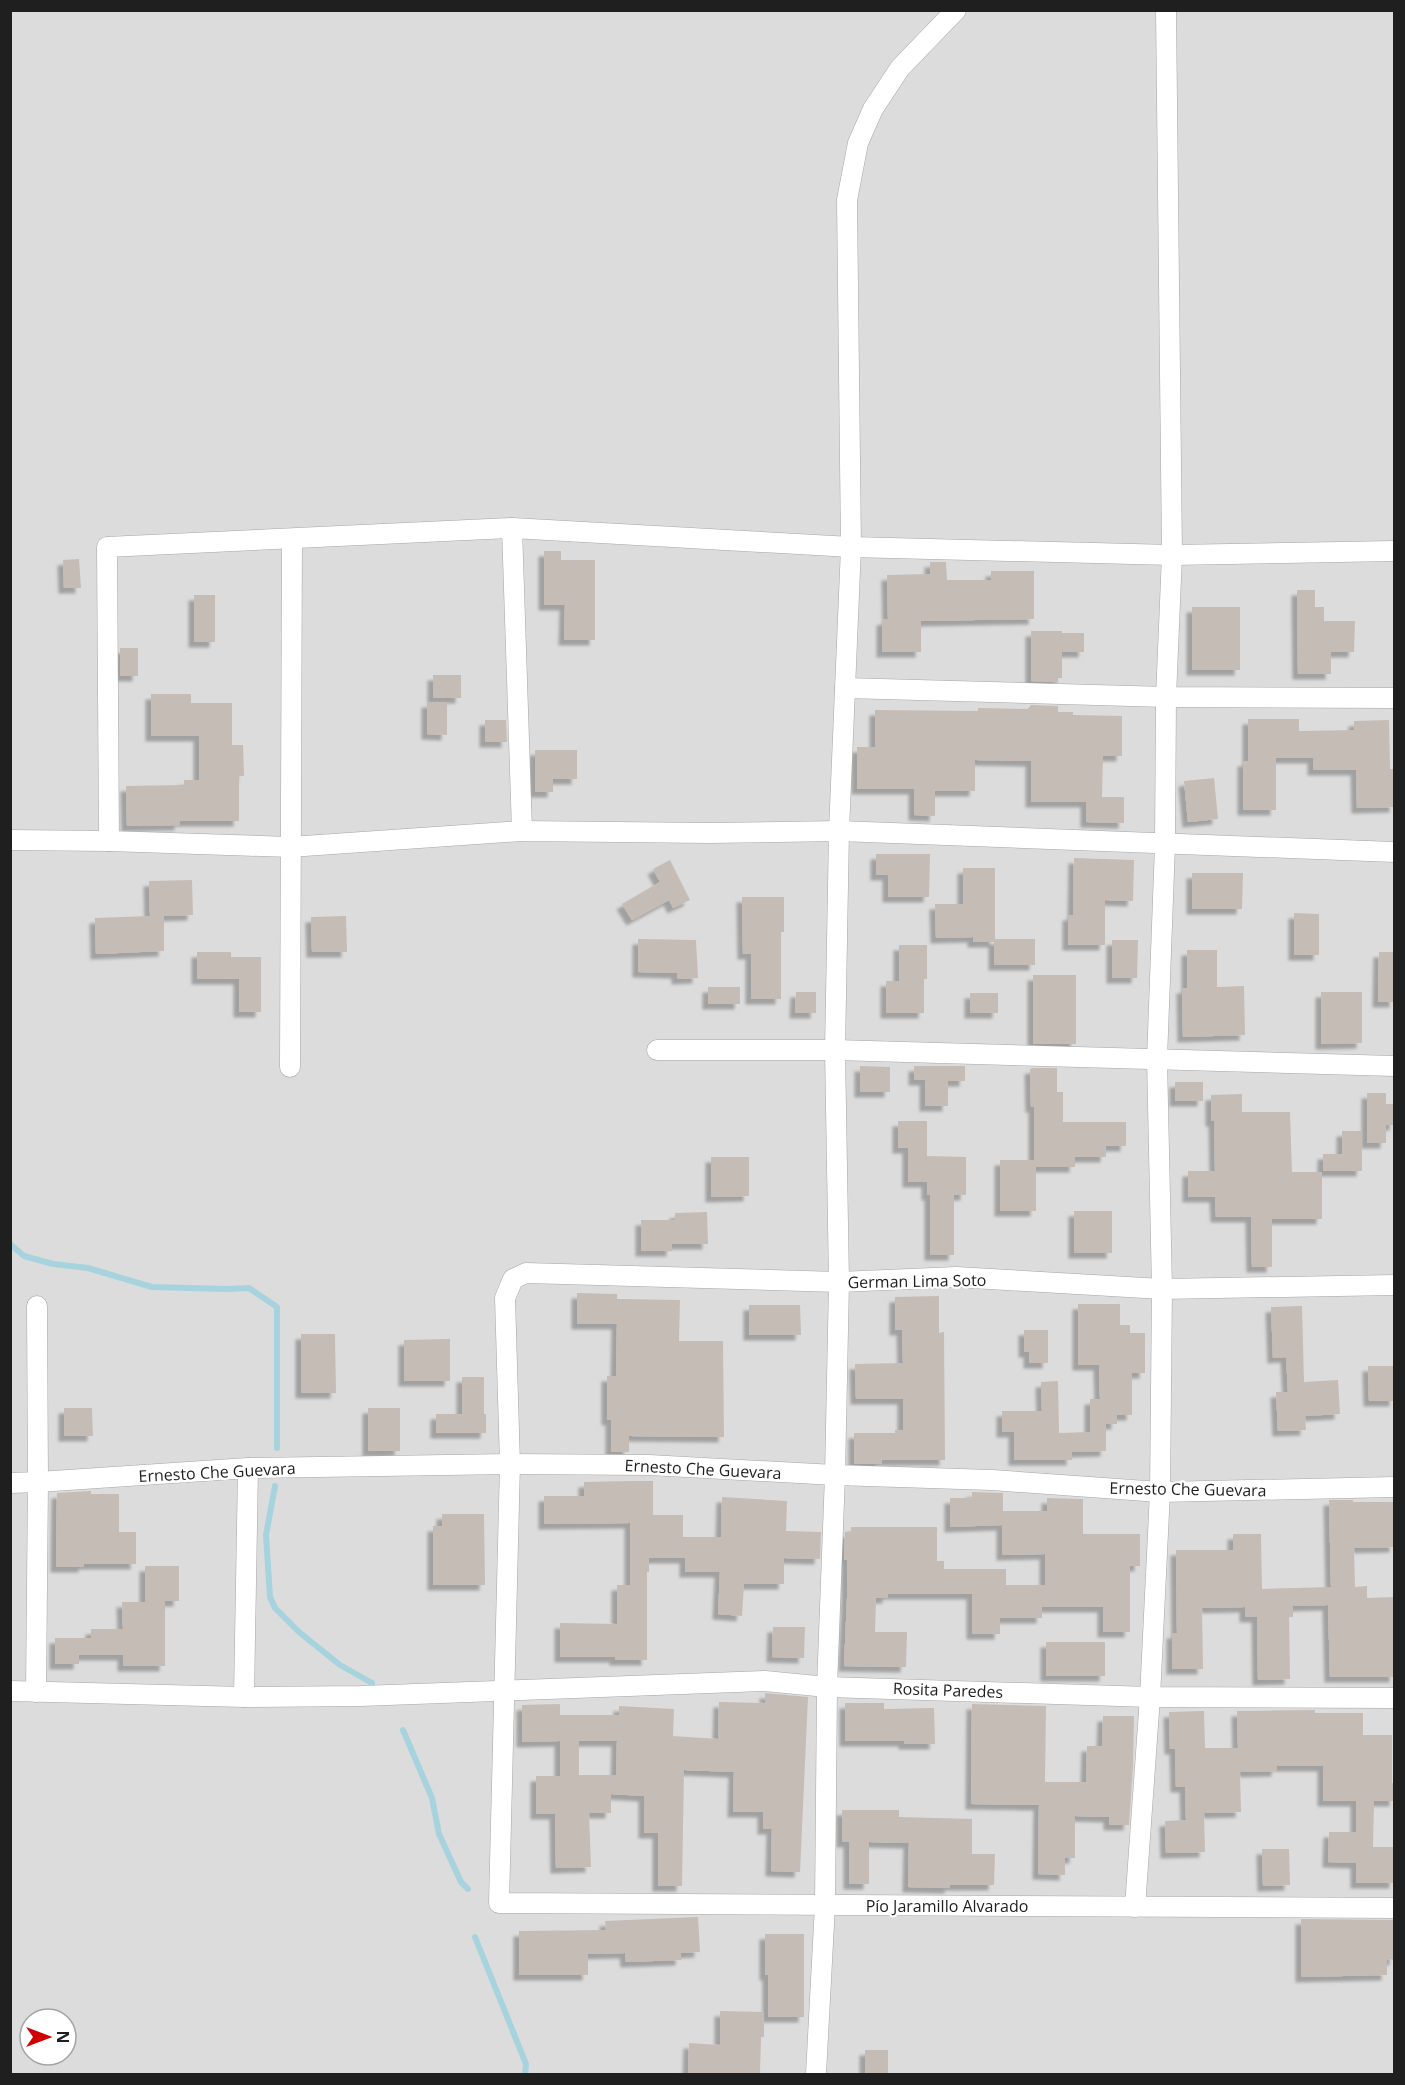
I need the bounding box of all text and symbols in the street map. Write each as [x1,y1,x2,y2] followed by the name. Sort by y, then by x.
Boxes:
[847,1269,987,1293] street label: German Lima Soto
[624,1454,782,1484] street label: Ernesto Che Guevara
[138,1457,296,1487] street label: Ernesto Che Guevara
[1109,1477,1267,1501] street label: Ernesto Che Guevara
[892,1677,1004,1703] street label: Rosita Paredes
[866,1895,1028,1917] street label: Pío Jaramillo Alvarado
[18,2007,78,2067] north arrow
[52,2030,74,2044] text: N

